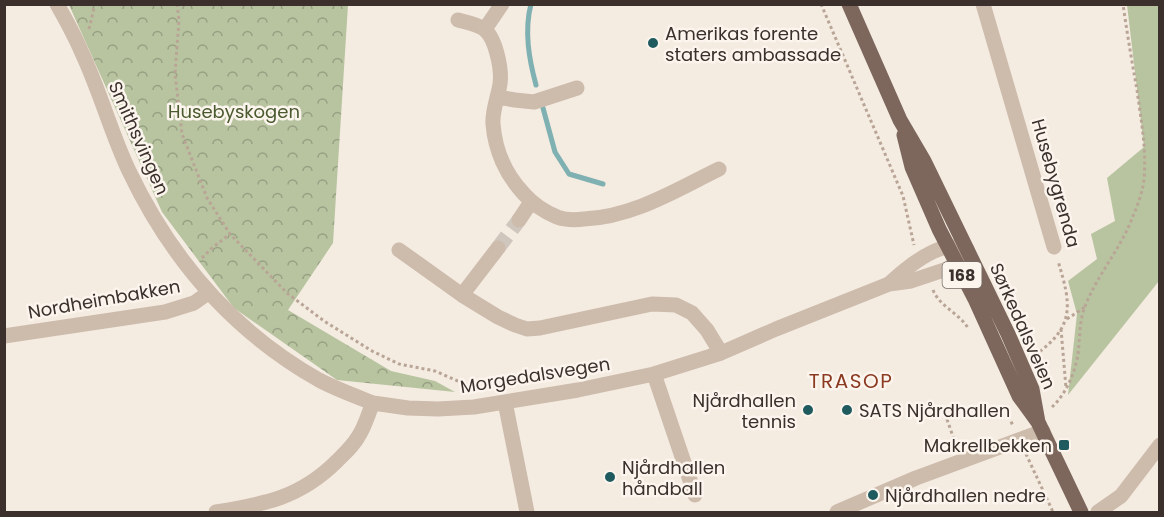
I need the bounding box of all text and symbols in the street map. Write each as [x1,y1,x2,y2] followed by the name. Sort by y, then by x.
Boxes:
[665,21,841,67] place label: Amerikas forente staters ambassade
[646,36,660,50] marker: Amerikas forente staters ambassade
[103,77,175,199] street label: Smithsvingen
[168,99,300,124] park label: Husebyskogen
[1026,116,1086,250] street label: Husebygrenda
[984,259,1062,393] street label: Sørkedalsveien
[942,262,982,288] road number: 168
[26,273,182,325] street label: Nordheimbakken
[458,351,612,399] street label: Morgedalsvegen
[809,367,893,395] district label: TRASOP
[693,388,796,434] place label: Njårdhallen tennis
[859,398,1010,423] place label: SATS Njårdhallen
[801,403,815,417] marker: Njårdhallen tennis
[840,403,854,417] marker: SATS Njårdhallen
[924,433,1052,458] place label: Makrellbekken
[1057,438,1071,452] marker: Makrellbekken
[622,455,725,501] place label: Njårdhallen håndball
[603,470,617,484] marker: Njårdhallen håndball
[885,483,1046,508] place label: Njårdhallen nedre
[866,488,880,502] marker: Njårdhallen nedre

